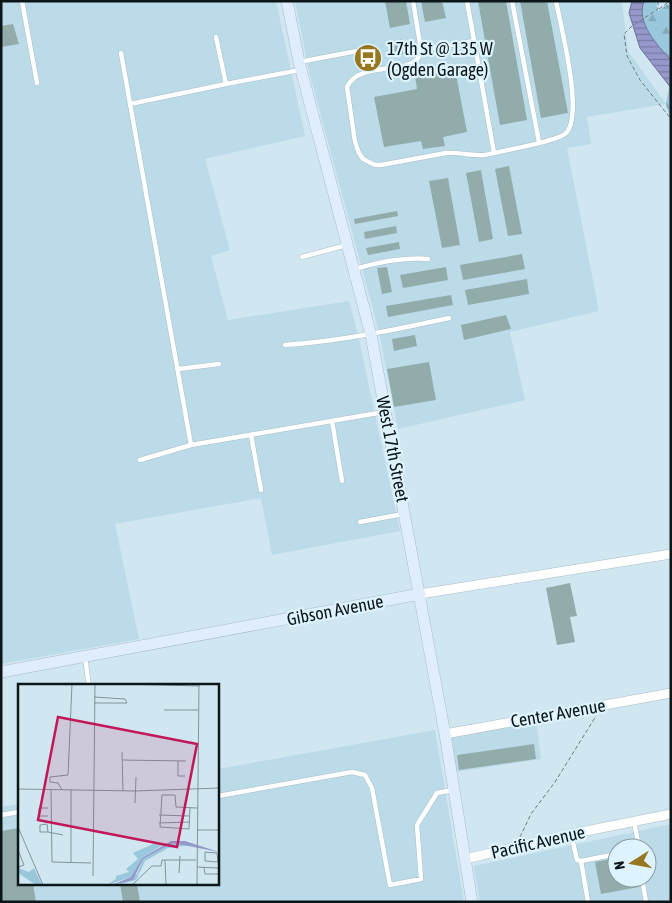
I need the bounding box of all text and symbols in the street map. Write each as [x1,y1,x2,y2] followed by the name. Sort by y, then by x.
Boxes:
[387,38,493,80] place label: 17th St @ 135 W (Ogden Garage)
[353,43,383,73] bus stop icon: 17th St @ 135 W (Ogden Garage)
[372,394,414,504] street label: West 17th Street
[285,590,385,630] street label: Gibson Avenue
[18,684,219,886] inset map
[509,694,607,732] street label: Center Avenue
[489,821,587,863] street label: Pacific Avenue
[607,838,657,888] north arrow
[611,860,628,871] text: N

